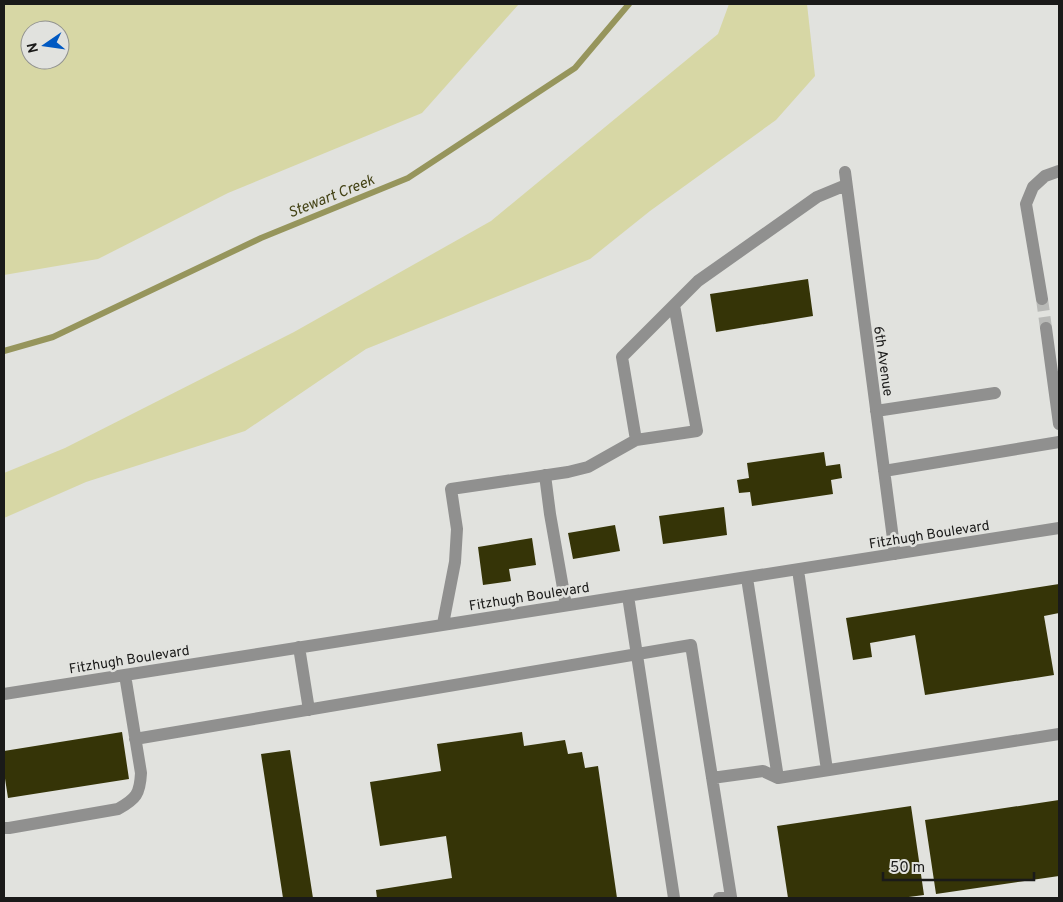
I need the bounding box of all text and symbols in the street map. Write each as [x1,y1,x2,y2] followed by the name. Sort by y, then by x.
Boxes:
[20,20,70,70] north arrow
[24,41,43,54] text: N
[286,171,378,223] water label: Stewart Creek
[869,325,896,397] street label: 6th Avenue
[868,518,991,553] street label: Fitzhugh Boulevard
[468,580,591,615] street label: Fitzhugh Boulevard
[68,643,191,678] street label: Fitzhugh Boulevard
[883,850,1034,882] scale bar
[890,859,925,878] text: 50 m

